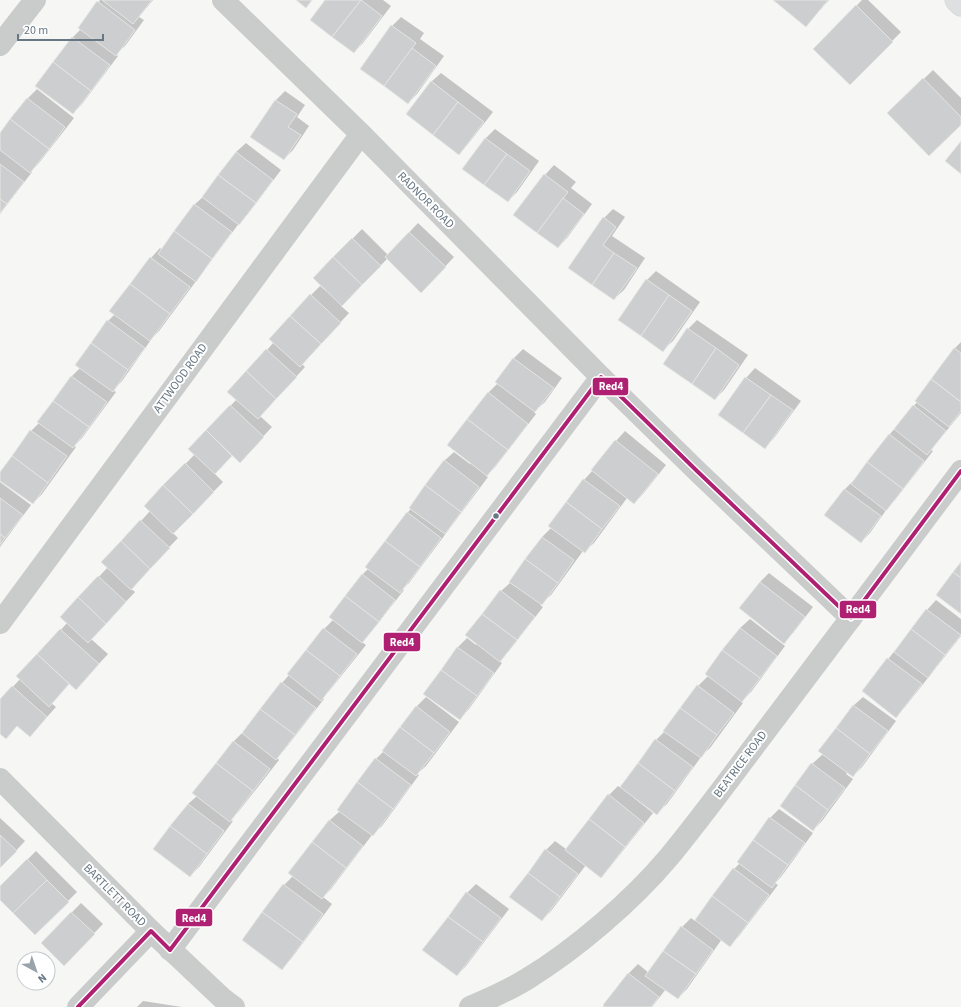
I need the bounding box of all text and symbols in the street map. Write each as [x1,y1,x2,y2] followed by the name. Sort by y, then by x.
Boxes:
[18,16,103,42] scale bar
[24,22,48,39] text: 20 m
[393,168,458,233] street label: RADNOR ROAD
[149,340,211,417] street label: ATTWOOD ROAD
[592,377,629,396] line badge: Red4
[599,379,623,394] text: Red4
[491,511,501,521] unlabelled marker
[839,600,877,619] line badge: Red4
[846,602,870,617] text: Red4
[383,632,421,652] line badge: Red4
[390,635,414,650] text: Red4
[710,727,771,801] street label: BEATRICE ROAD
[79,860,150,931] street label: BARTLETT ROAD
[175,908,213,927] line badge: Red4
[182,911,206,926] text: Red4
[16,951,56,991] north arrow
[34,970,50,986] text: N

